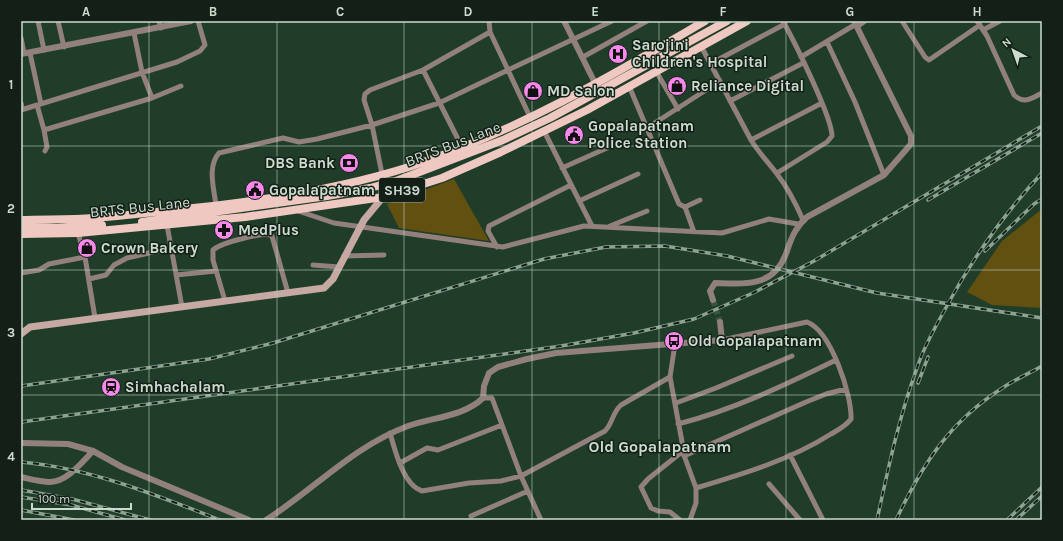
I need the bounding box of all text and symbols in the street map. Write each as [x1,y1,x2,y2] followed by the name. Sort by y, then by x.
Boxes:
[82,4,90,19] text: A
[209,4,217,19] text: B
[336,4,344,19] text: C
[464,4,473,19] text: D
[591,4,599,19] text: E
[719,4,727,19] text: F
[846,4,854,19] text: G
[972,4,982,19] text: H
[993,30,1033,70] north arrow
[1000,35,1014,50] text: N
[632,36,767,71] place label: Sarojini Children's Hospital
[607,43,629,65] hospital icon: Sarojini Children's Hospital
[666,75,688,97] shop icon: Reliance Digital
[9,77,13,92] text: 1
[691,77,804,95] place label: Reliance Digital
[522,80,544,102] shop icon: MD Salon
[547,82,615,100] place label: MD Salon
[588,117,694,152] place label: Gopalapatnam Police Station
[403,118,503,170] street label: BRTS Bus Lane
[563,124,585,146] public building icon: Gopalapatnam Police Station
[338,152,360,174] bank icon: DBS Bank
[265,154,335,172] place label: DBS Bank
[379,178,425,202] road number: SH39
[244,179,266,201] public building icon: Gopalapatnam
[269,181,375,199] place label: Gopalapatnam
[89,193,191,221] street label: BRTS Bus Lane
[7,201,15,216] text: 2
[213,219,235,241] pharmacy icon: MedPlus
[238,221,299,239] place label: MedPlus
[76,237,98,259] shop icon: Crown Bakery
[101,239,199,257] place label: Crown Bakery
[7,325,15,340] text: 3
[663,330,685,352] bus stop icon: Old Gopalapatnam
[688,332,822,350] place label: Old Gopalapatnam
[100,376,122,398] station icon: Simhachalam
[125,378,225,396] place label: Simhachalam
[589,437,731,456] district label: Old Gopalapatnam
[7,449,15,464] text: 4
[32,485,131,511] scale bar
[38,492,70,506] text: 100 m

